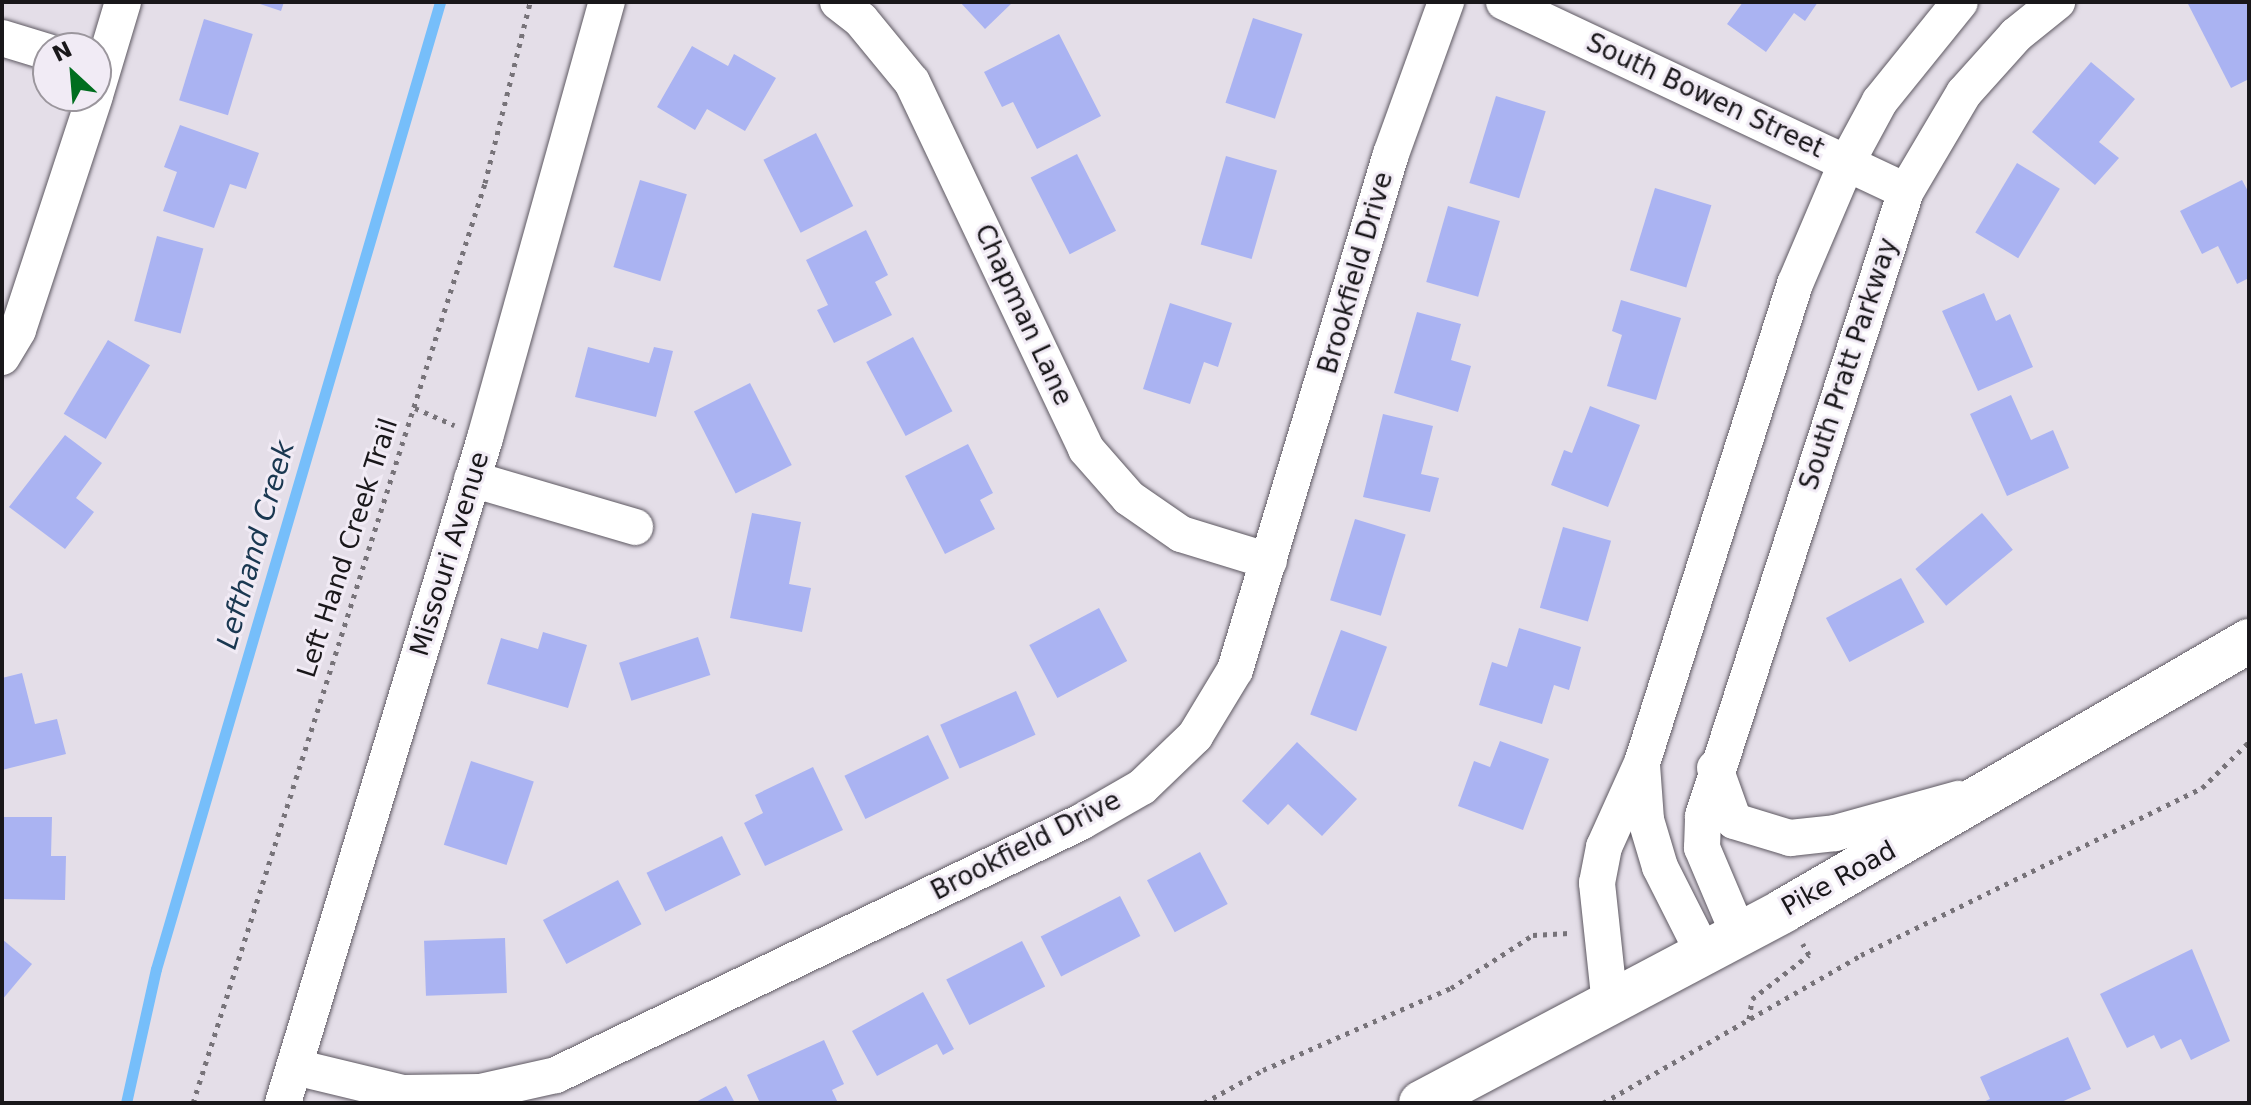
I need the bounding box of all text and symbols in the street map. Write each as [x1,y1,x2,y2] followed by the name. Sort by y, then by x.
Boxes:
[1581,27,1829,165] street label: South Bowen Street
[32,32,112,112] north arrow
[48,37,76,67] text: N
[1312,168,1400,378] street label: Brookfield Drive
[967,220,1079,410] street label: Chapman Lane
[1794,234,1904,494] street label: South Pratt Parkway
[291,414,405,682] street label: Left Hand Creek Trail
[210,437,302,653] water label: Lefthand Creek
[404,448,496,660] street label: Missouri Avenue
[926,785,1126,907] street label: Brookfield Drive
[1776,835,1902,923] street label: Pike Road

